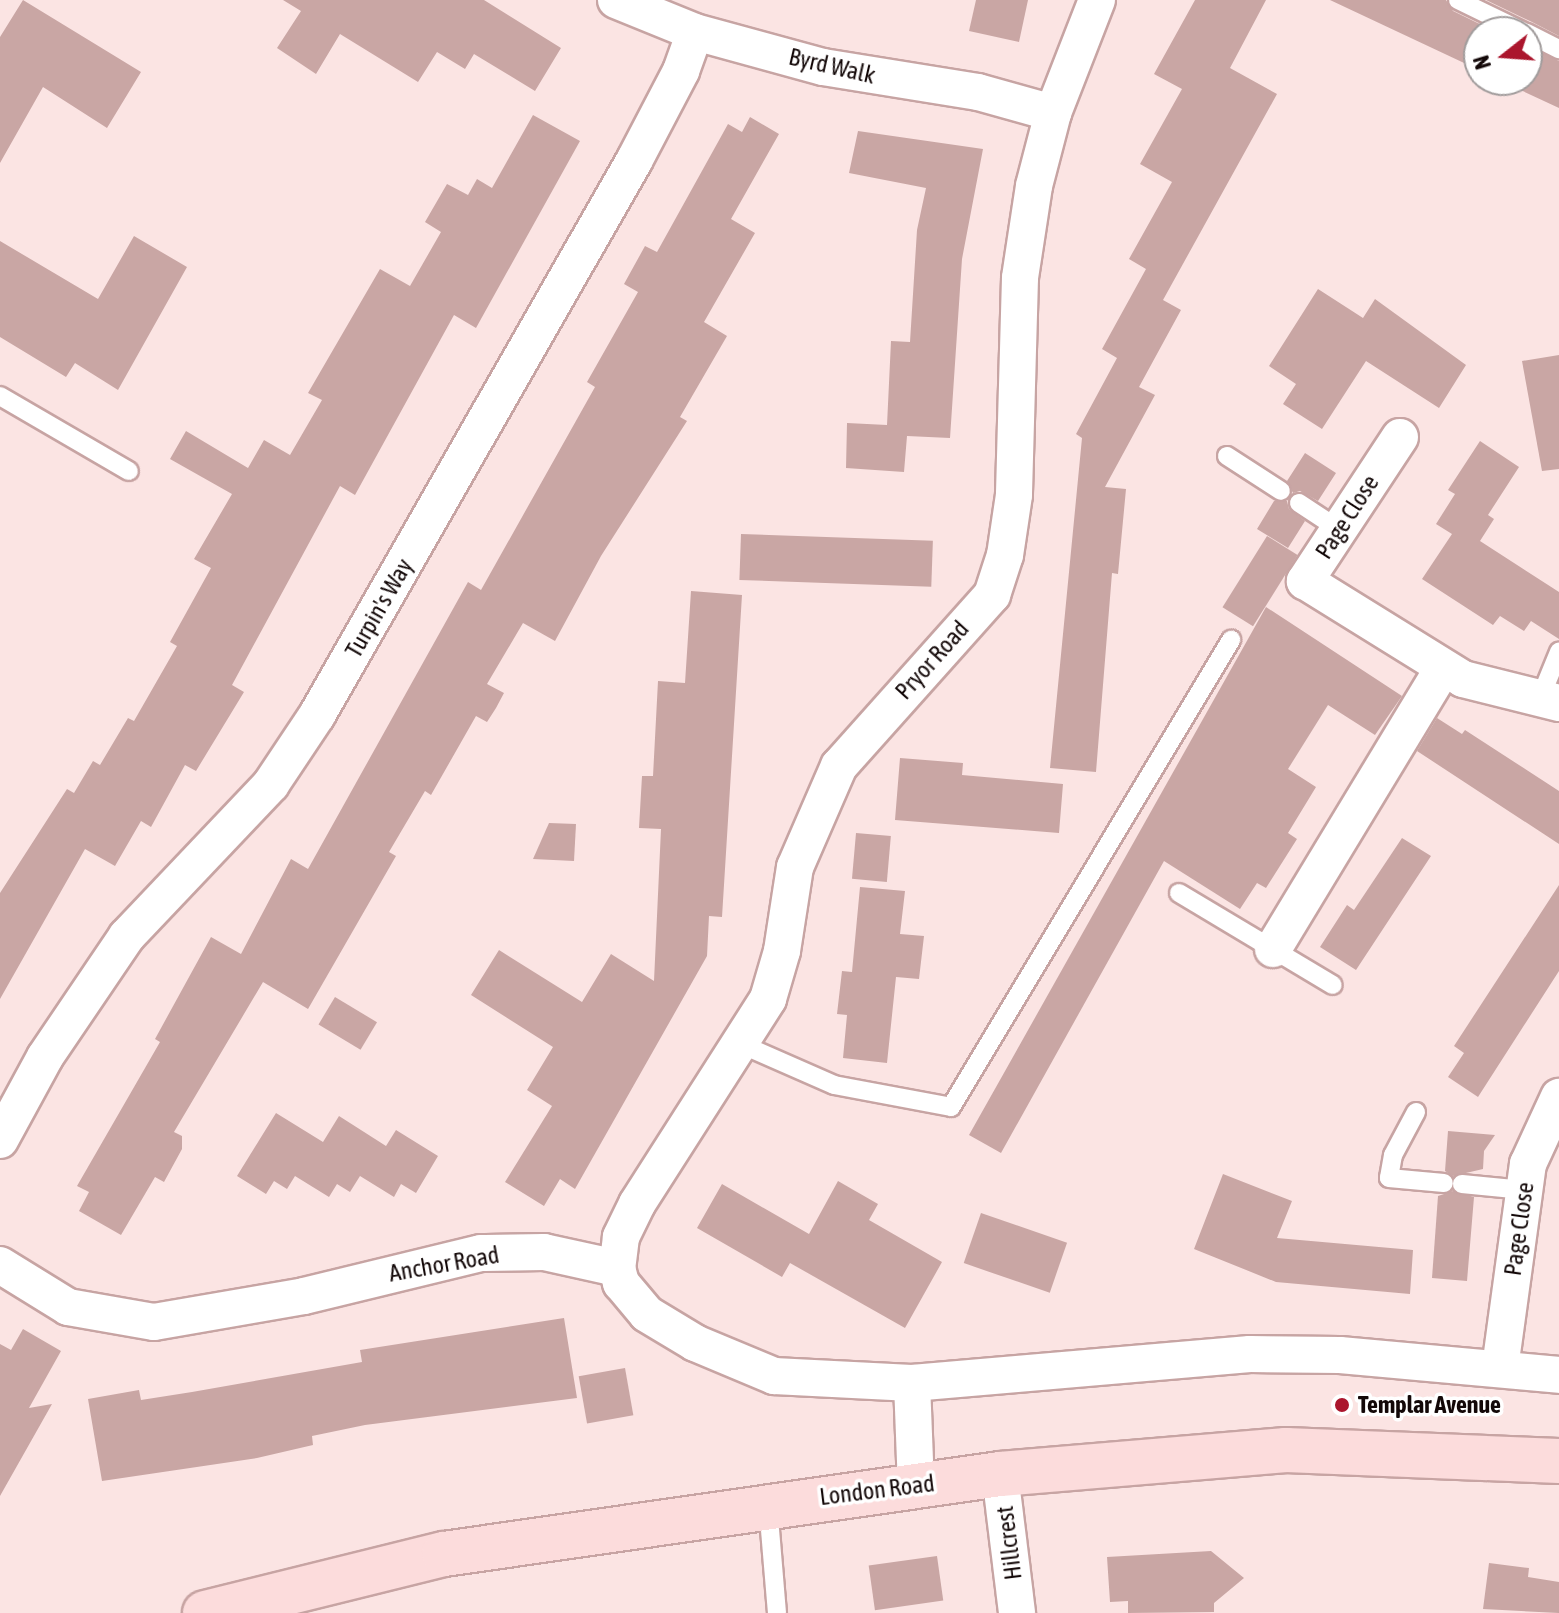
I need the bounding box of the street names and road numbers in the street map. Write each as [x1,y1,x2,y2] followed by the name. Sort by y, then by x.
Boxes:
[786,42,878,90] street label: Byrd Walk
[1309,470,1385,564] street label: Page Close
[339,553,419,663] street label: Turpin's Way
[889,615,975,705] street label: Pryor Road
[1498,1180,1540,1278] street label: Page Close
[387,1240,501,1288] street label: Anchor Road
[818,1469,936,1511] street label: London Road
[990,1504,1028,1582] street label: Hillcrest

